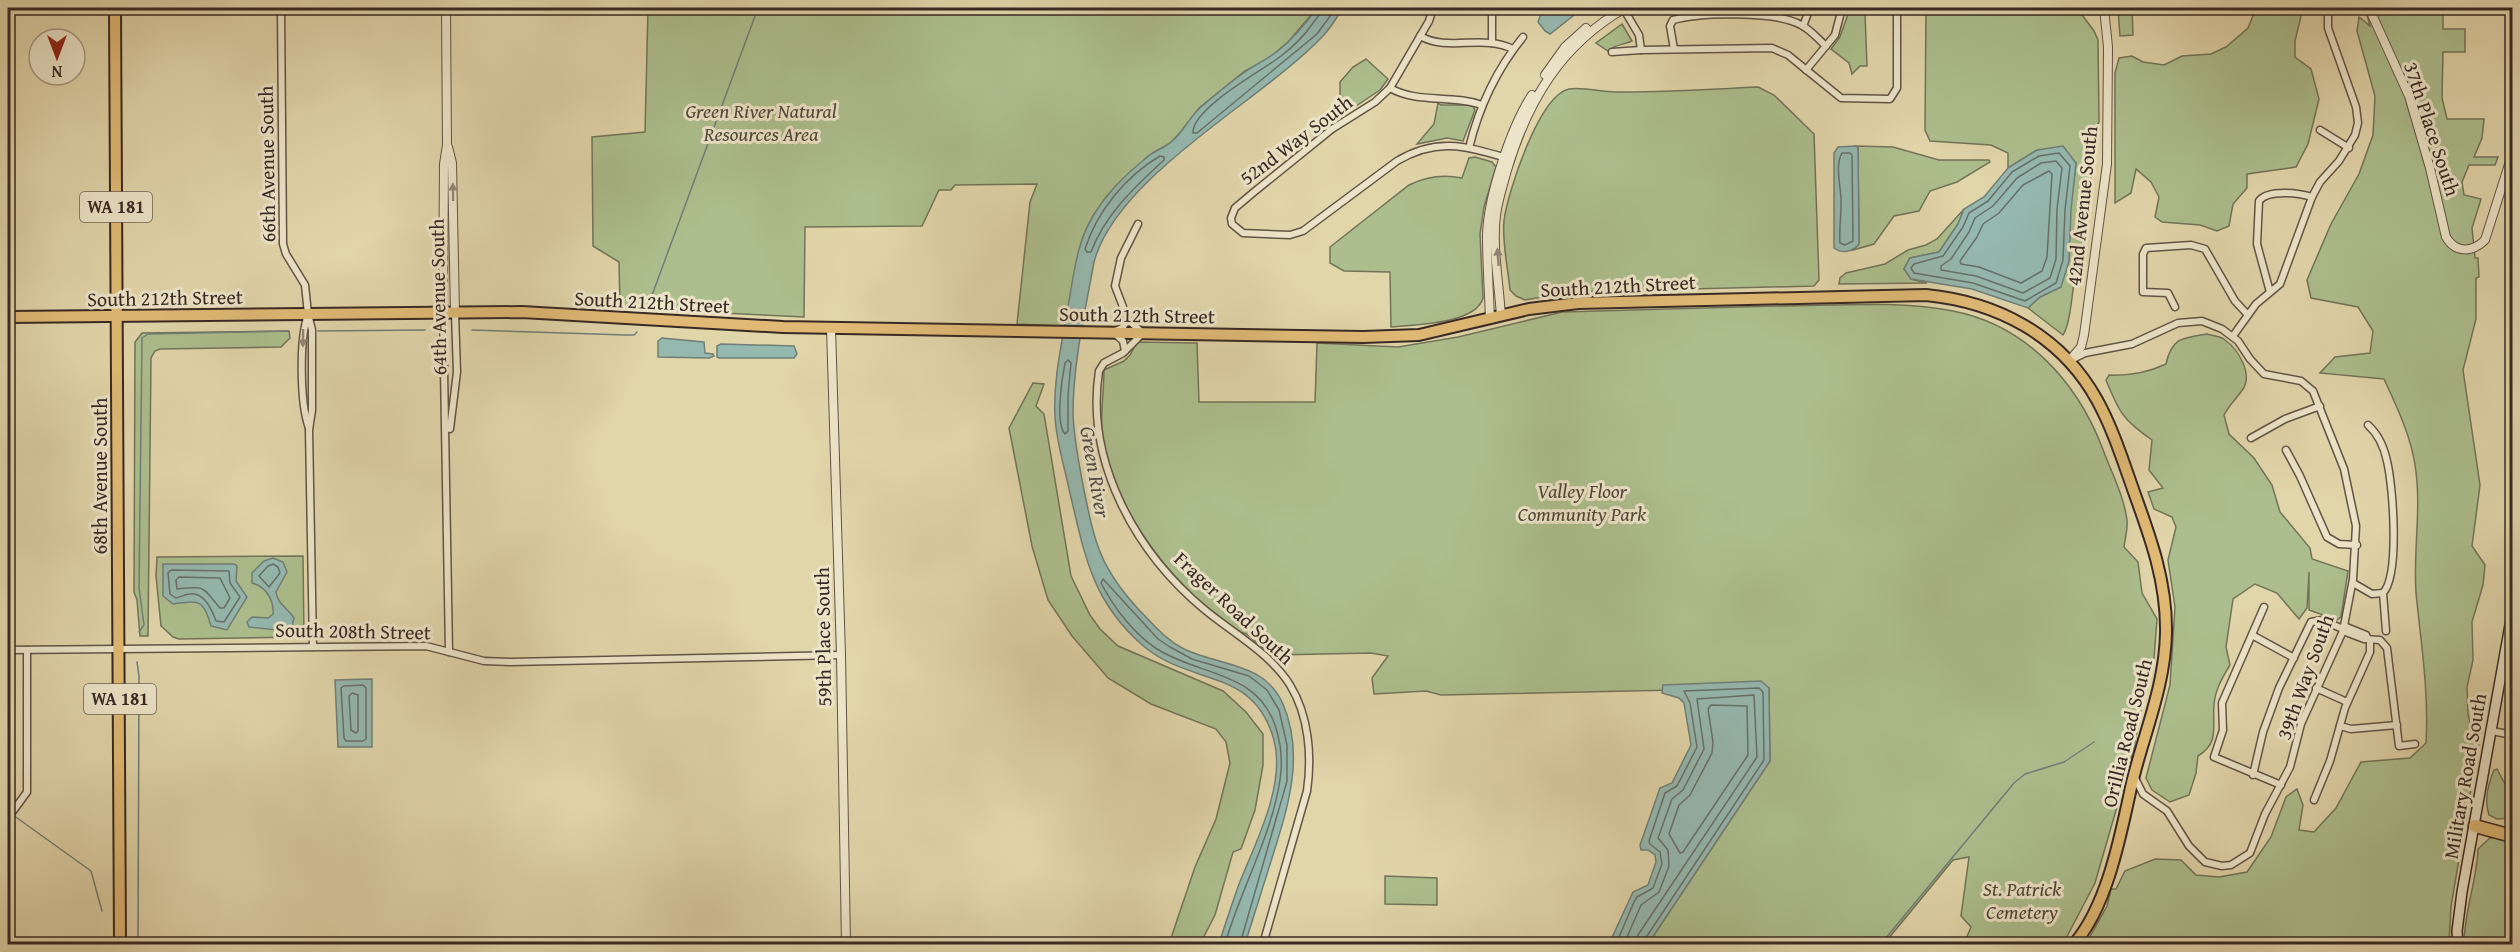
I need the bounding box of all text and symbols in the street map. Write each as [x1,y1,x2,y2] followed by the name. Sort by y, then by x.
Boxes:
[27,27,87,87] north arrow
[2397,58,2468,200] street label: 37th Place South
[51,60,62,84] text: N
[251,85,282,243] street label: 66th Avenue South
[1233,87,1358,192] street label: 52nd Way South
[685,96,837,148] park label: Green River Natural Resources Area
[2059,125,2104,287] street label: 42nd Avenue South
[448,182,458,201] one-way arrow
[80,192,152,222] road number: WA 181
[422,218,453,376] street label: 64th Avenue South
[1493,248,1502,267] one-way arrow
[1539,267,1696,304] street label: South 212th Street
[87,282,243,313] street label: South 212th Street
[574,283,731,320] street label: South 212th Street
[1059,299,1215,330] street label: South 212th Street
[298,328,308,347] one-way arrow
[85,398,114,554] street label: 68th Avenue South
[1072,424,1119,521] water label: Green River
[1518,476,1647,528] park label: Valley Floor Community Park
[1168,544,1301,671] street label: Frager Road South
[807,567,838,707] street label: 59th Place South
[2268,610,2341,743] street label: 39th Way South
[275,615,431,646] street label: South 208th Street
[2094,656,2159,810] street label: Orillia Road South
[84,684,156,714] road number: WA 181
[2436,691,2493,861] street label: Military Road South
[1983,874,2062,926] park label: St. Patrick Cemetery

